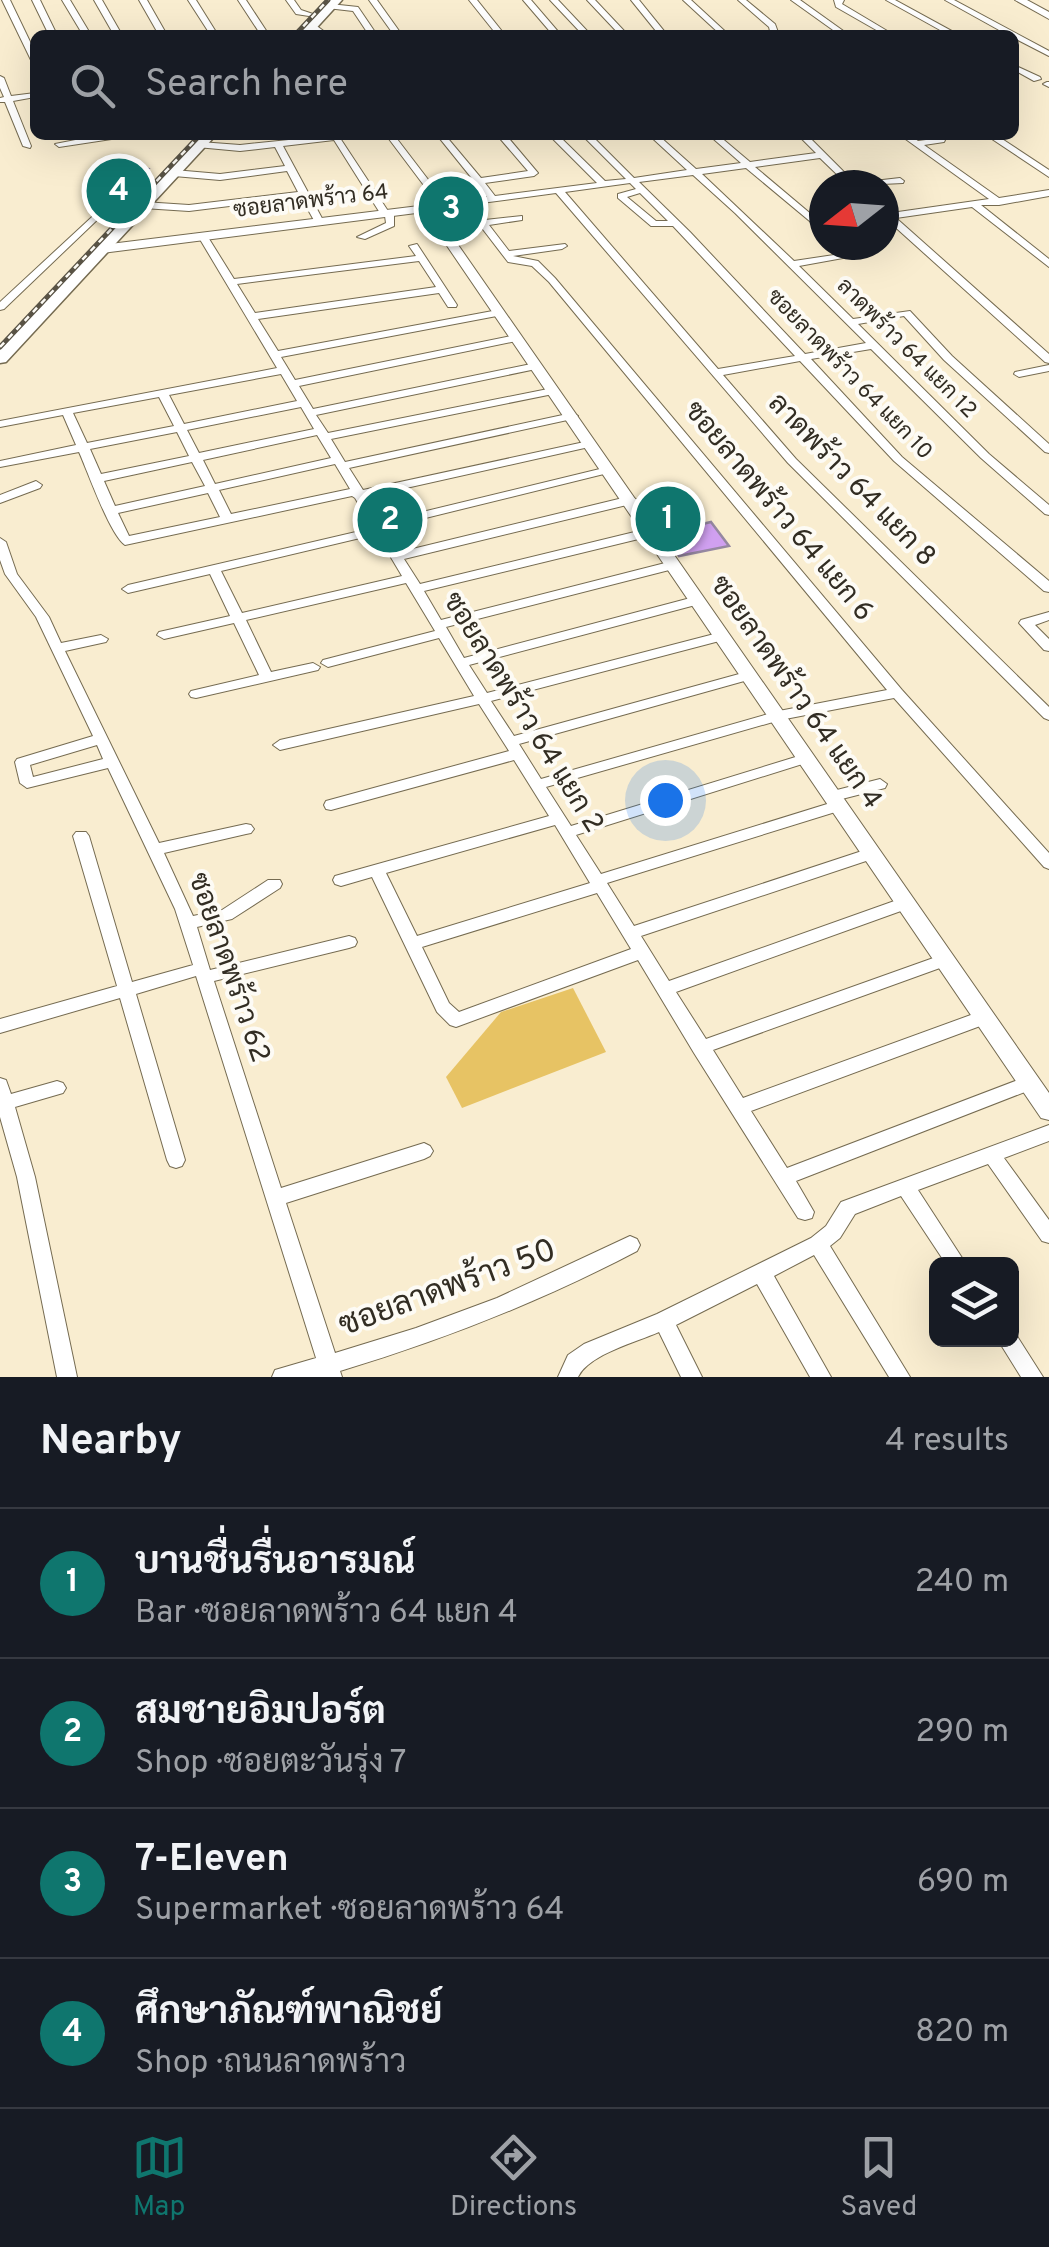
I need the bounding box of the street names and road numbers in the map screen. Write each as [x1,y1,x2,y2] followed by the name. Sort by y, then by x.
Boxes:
[232,176,390,225] street label: ซอยลาดพร้าว 64
[830,271,984,425] street label: ลาดพร้าว 64 แยก 12
[761,282,940,466] street label: ซอยลาดพร้าว 64 แยก 10
[759,385,945,575] street label: ลาดพร้าว 64 แยก 8
[675,393,883,630] street label: ซอยลาดพร้าว 64 แยก 6
[701,567,892,817] street label: ซอยลาดพร้าว 64 แยก 4
[433,584,613,840] street label: ซอยลาดพร้าว 64 แยก 2
[179,867,280,1068] street label: ซอยลาดพร้าว 62
[333,1227,562,1347] street label: ซอยลาดพร้าว 50

